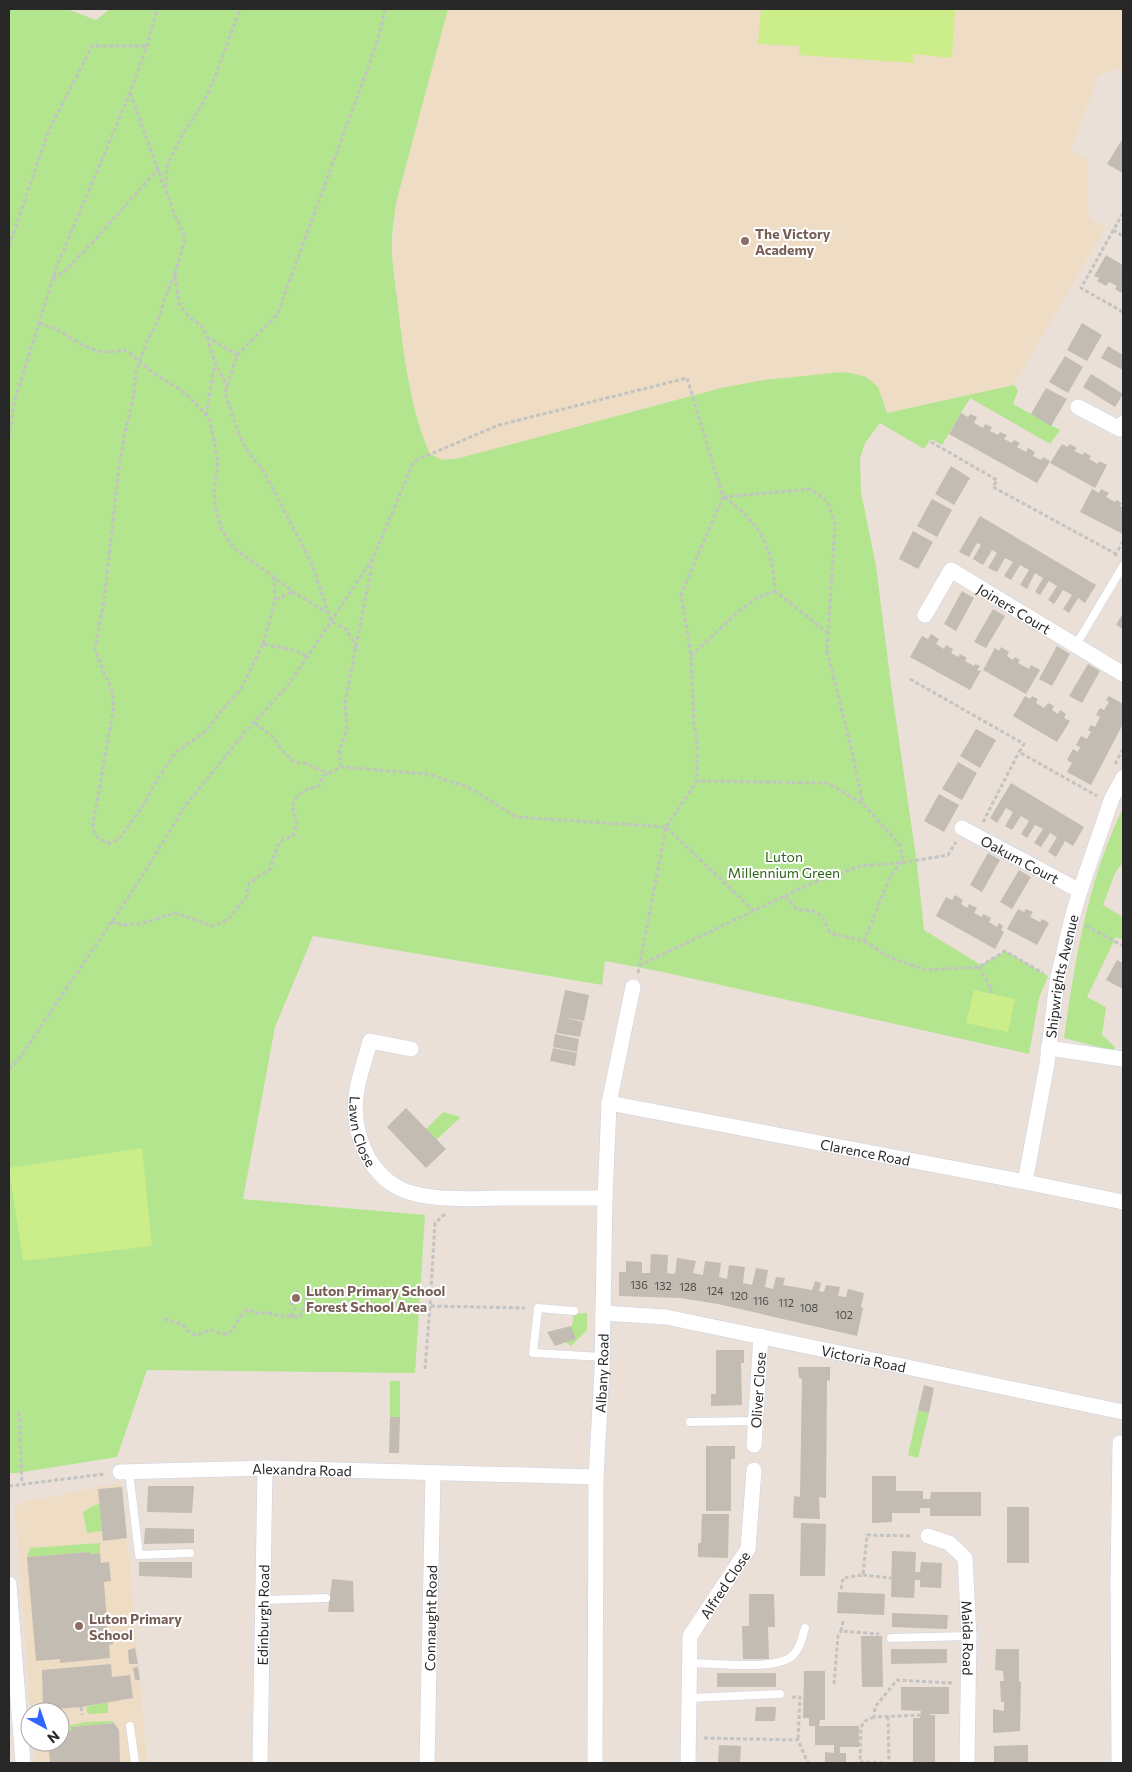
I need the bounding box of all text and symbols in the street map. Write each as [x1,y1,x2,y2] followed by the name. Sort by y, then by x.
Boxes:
[755,225,831,258] place label: The Victory Academy
[739,235,751,247] marker: The Victory Academy
[974,580,1054,637] street label: Joiners Court
[978,831,1062,887] street label: Oakum Court
[728,848,840,881] park label: Luton Millennium Green
[1042,913,1081,1039] street label: Shipwrights Avenue
[347,1096,380,1170] street label: Lawn Close
[819,1135,912,1169] street label: Clarence Road
[630,1278,648,1291] house number: 136
[654,1279,672,1292] house number: 132
[679,1280,697,1293] house number: 128
[306,1282,445,1315] place label: Luton Primary School Forest School Area
[706,1284,724,1297] house number: 124
[730,1289,748,1302] house number: 120
[290,1292,302,1304] marker: Luton Primary School Forest School Area
[753,1294,769,1307] house number: 116
[778,1296,794,1309] house number: 112
[800,1301,819,1314] house number: 108
[835,1308,853,1321] house number: 102
[591,1333,611,1413] street label: Albany Road
[820,1341,908,1375] street label: Victoria Road
[747,1351,768,1429] street label: Oliver Close
[252,1459,352,1479] street label: Alexandra Road
[696,1547,753,1621] street label: Alfred Close
[253,1564,272,1666] street label: Edinburgh Road
[420,1565,440,1671] street label: Connaught Road
[959,1600,978,1675] street label: Maida Road
[89,1610,182,1643] place label: Luton Primary School
[73,1620,85,1632] marker: Luton Primary School
[20,1702,70,1752] north arrow
[44,1727,63,1747] text: N

